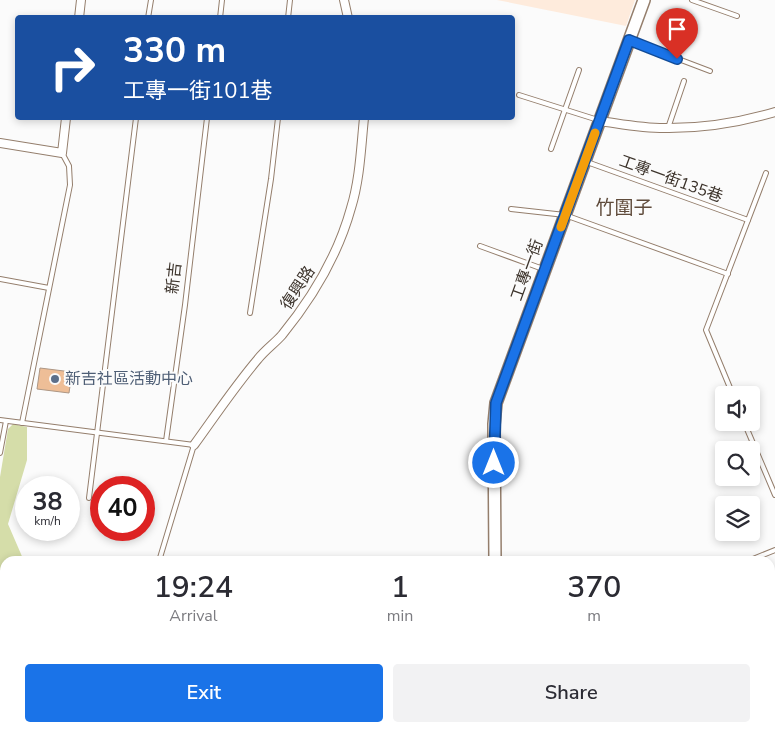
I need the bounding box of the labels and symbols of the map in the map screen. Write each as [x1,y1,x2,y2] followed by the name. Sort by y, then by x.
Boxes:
[656,8,698,59] pin
[616,150,726,208] street label: 工專一街135巷
[595,195,653,221] district label: 竹圍子
[506,236,548,304] street label: 工專一街
[161,261,187,295] street label: 新吉
[276,262,320,314] street label: 復興路
[65,368,193,390] place label: 新吉社區活動中心
[49,373,61,385] marker: 新吉社區活動中心
[467,436,519,488] position arrow
[90,476,155,541] speed limit sign: 40

